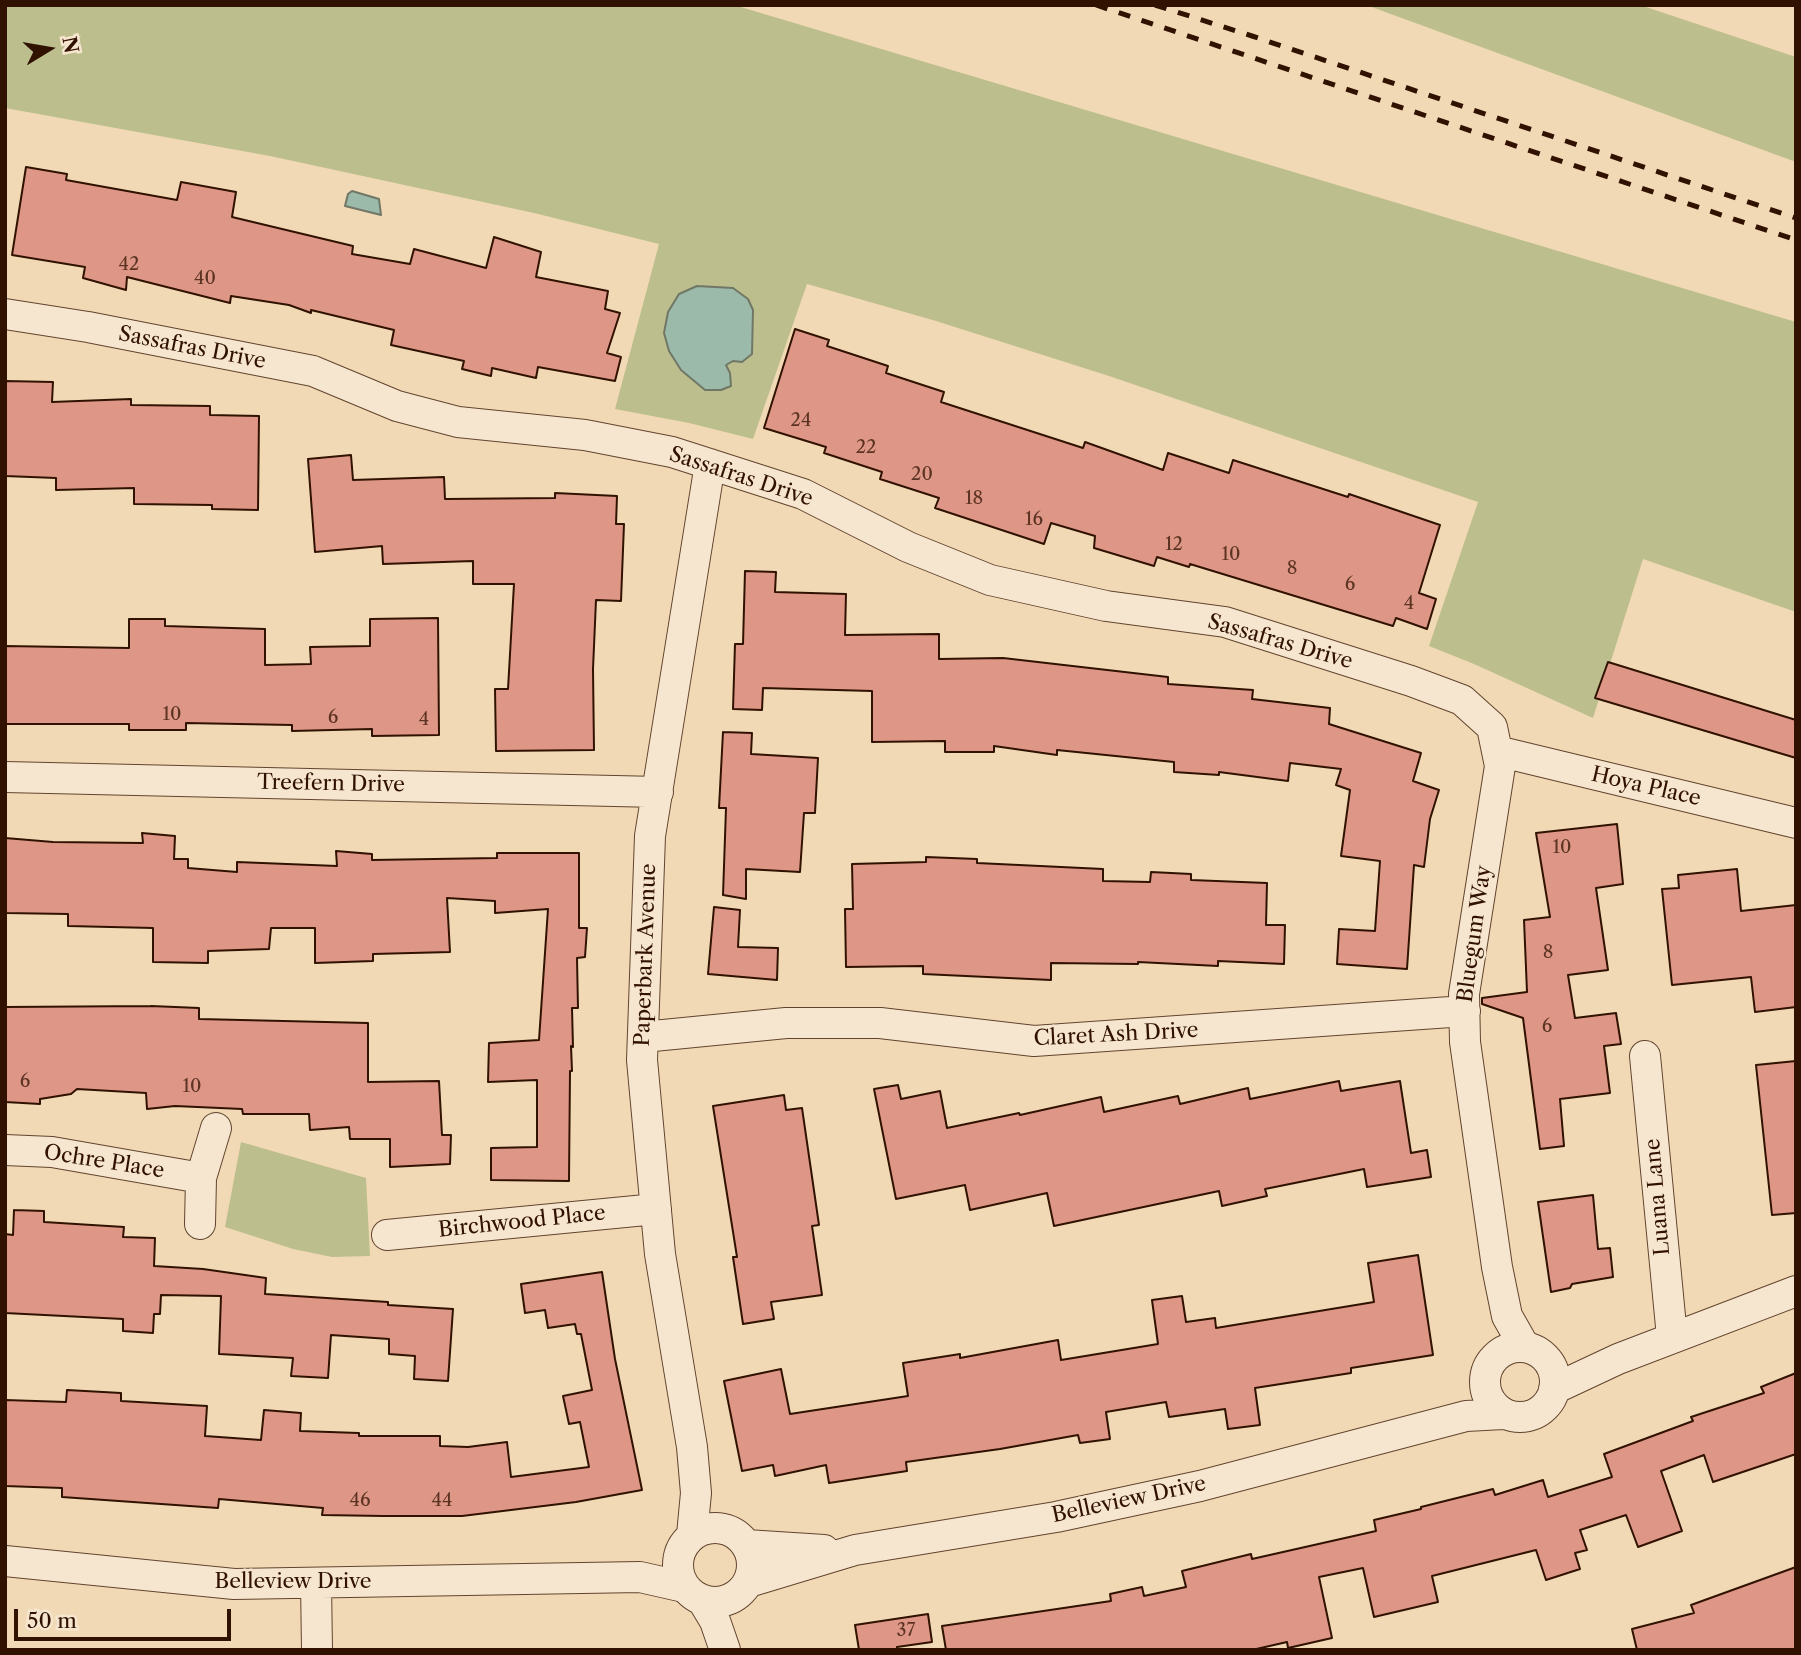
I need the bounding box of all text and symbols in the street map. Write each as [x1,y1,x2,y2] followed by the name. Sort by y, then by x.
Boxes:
[14,14,84,84] north arrow
[57,35,83,55] text: N
[119,254,139,276] house number: 42
[194,268,216,290] house number: 40
[116,321,268,375] street label: Sassafras Drive
[791,410,811,432] house number: 24
[856,437,876,459] house number: 22
[666,442,816,512] street label: Sassafras Drive
[911,464,933,486] house number: 20
[965,488,983,510] house number: 18
[1025,509,1043,531] house number: 16
[1165,534,1183,556] house number: 12
[1222,544,1240,566] house number: 10
[1287,558,1297,580] house number: 8
[1345,574,1355,596] house number: 6
[1404,593,1414,615] house number: 4
[1205,609,1355,675] street label: Sassafras Drive
[163,704,181,726] house number: 10
[328,707,338,729] house number: 6
[419,709,429,731] house number: 4
[1589,762,1703,812] street label: Hoya Place
[257,770,405,798] street label: Treefern Drive
[1553,837,1571,859] house number: 10
[630,863,662,1047] street label: Paperbark Avenue
[1453,864,1497,1004] street label: Bluegum Way
[1543,942,1553,964] house number: 8
[1542,1016,1552,1038] house number: 6
[1033,1018,1199,1052] street label: Claret Ash Drive
[20,1071,30,1093] house number: 6
[183,1076,201,1098] house number: 10
[1640,1137,1676,1257] street label: Luana Lane
[42,1140,166,1184] street label: Ochre Place
[437,1201,607,1243] street label: Birchwood Place
[1050,1471,1208,1529] street label: Belleview Drive
[350,1490,370,1512] house number: 46
[432,1490,452,1512] house number: 44
[215,1569,371,1595] street label: Belleview Drive
[18,1596,234,1640] scale bar
[27,1608,77,1633] text: 50 m
[897,1620,915,1642] house number: 37

